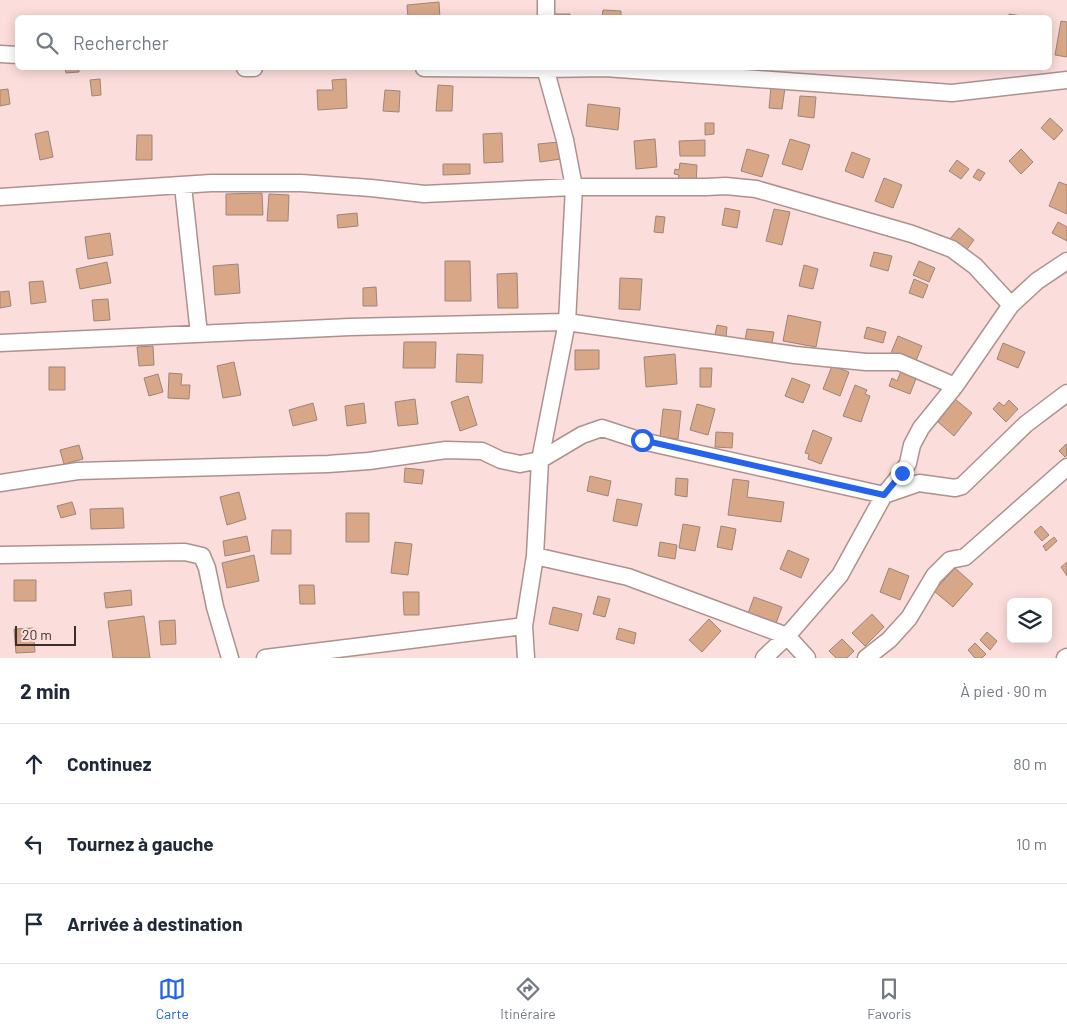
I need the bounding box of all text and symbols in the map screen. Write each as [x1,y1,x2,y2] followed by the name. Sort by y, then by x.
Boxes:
[15,15,1052,70] search box
[33,29,61,57] icon: search
[73,31,169,54] text: Rechercher
[631,429,654,452] route start
[891,462,914,485] route end
[1007,598,1052,643] map controls
[1007,598,1052,643] button: layers
[15,623,76,646] scale bar
[22,626,52,643] text: 20 m
[20,678,70,703] text: 2 min
[960,681,1047,700] text: À pied · 90 m
[20,750,48,778] icon: ahead
[67,752,151,775] text: Continuez
[1013,754,1047,773] text: 80 m
[20,830,48,858] icon: left
[67,832,214,855] text: Tournez à gauche
[1016,834,1047,853] text: 10 m
[20,910,48,938] icon: arrive
[67,912,243,935] text: Arrivée à destination
[156,975,189,1022] tab: Carte
[500,975,556,1022] tab: Itinéraire
[867,975,911,1022] tab: Favoris

